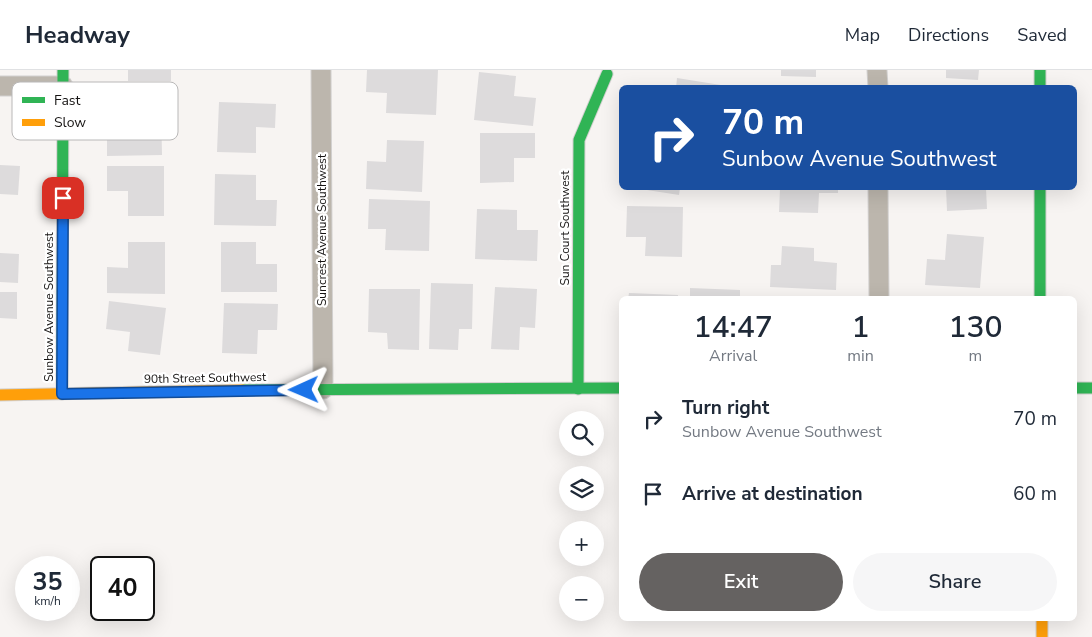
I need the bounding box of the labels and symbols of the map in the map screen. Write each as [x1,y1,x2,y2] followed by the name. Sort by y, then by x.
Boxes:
[12,82,178,140] legend
[54,91,80,110] text: Fast
[54,113,86,132] text: Slow
[314,153,330,306] street label: Suncrest Avenue Southwest
[557,170,573,286] street label: Sun Court Southwest
[42,177,84,219] pin
[41,231,57,382] street label: Sunbow Avenue Southwest
[277,363,329,415] position arrow
[144,369,267,387] street label: 90th Street Southwest
[90,556,155,621] speed limit sign: 40

